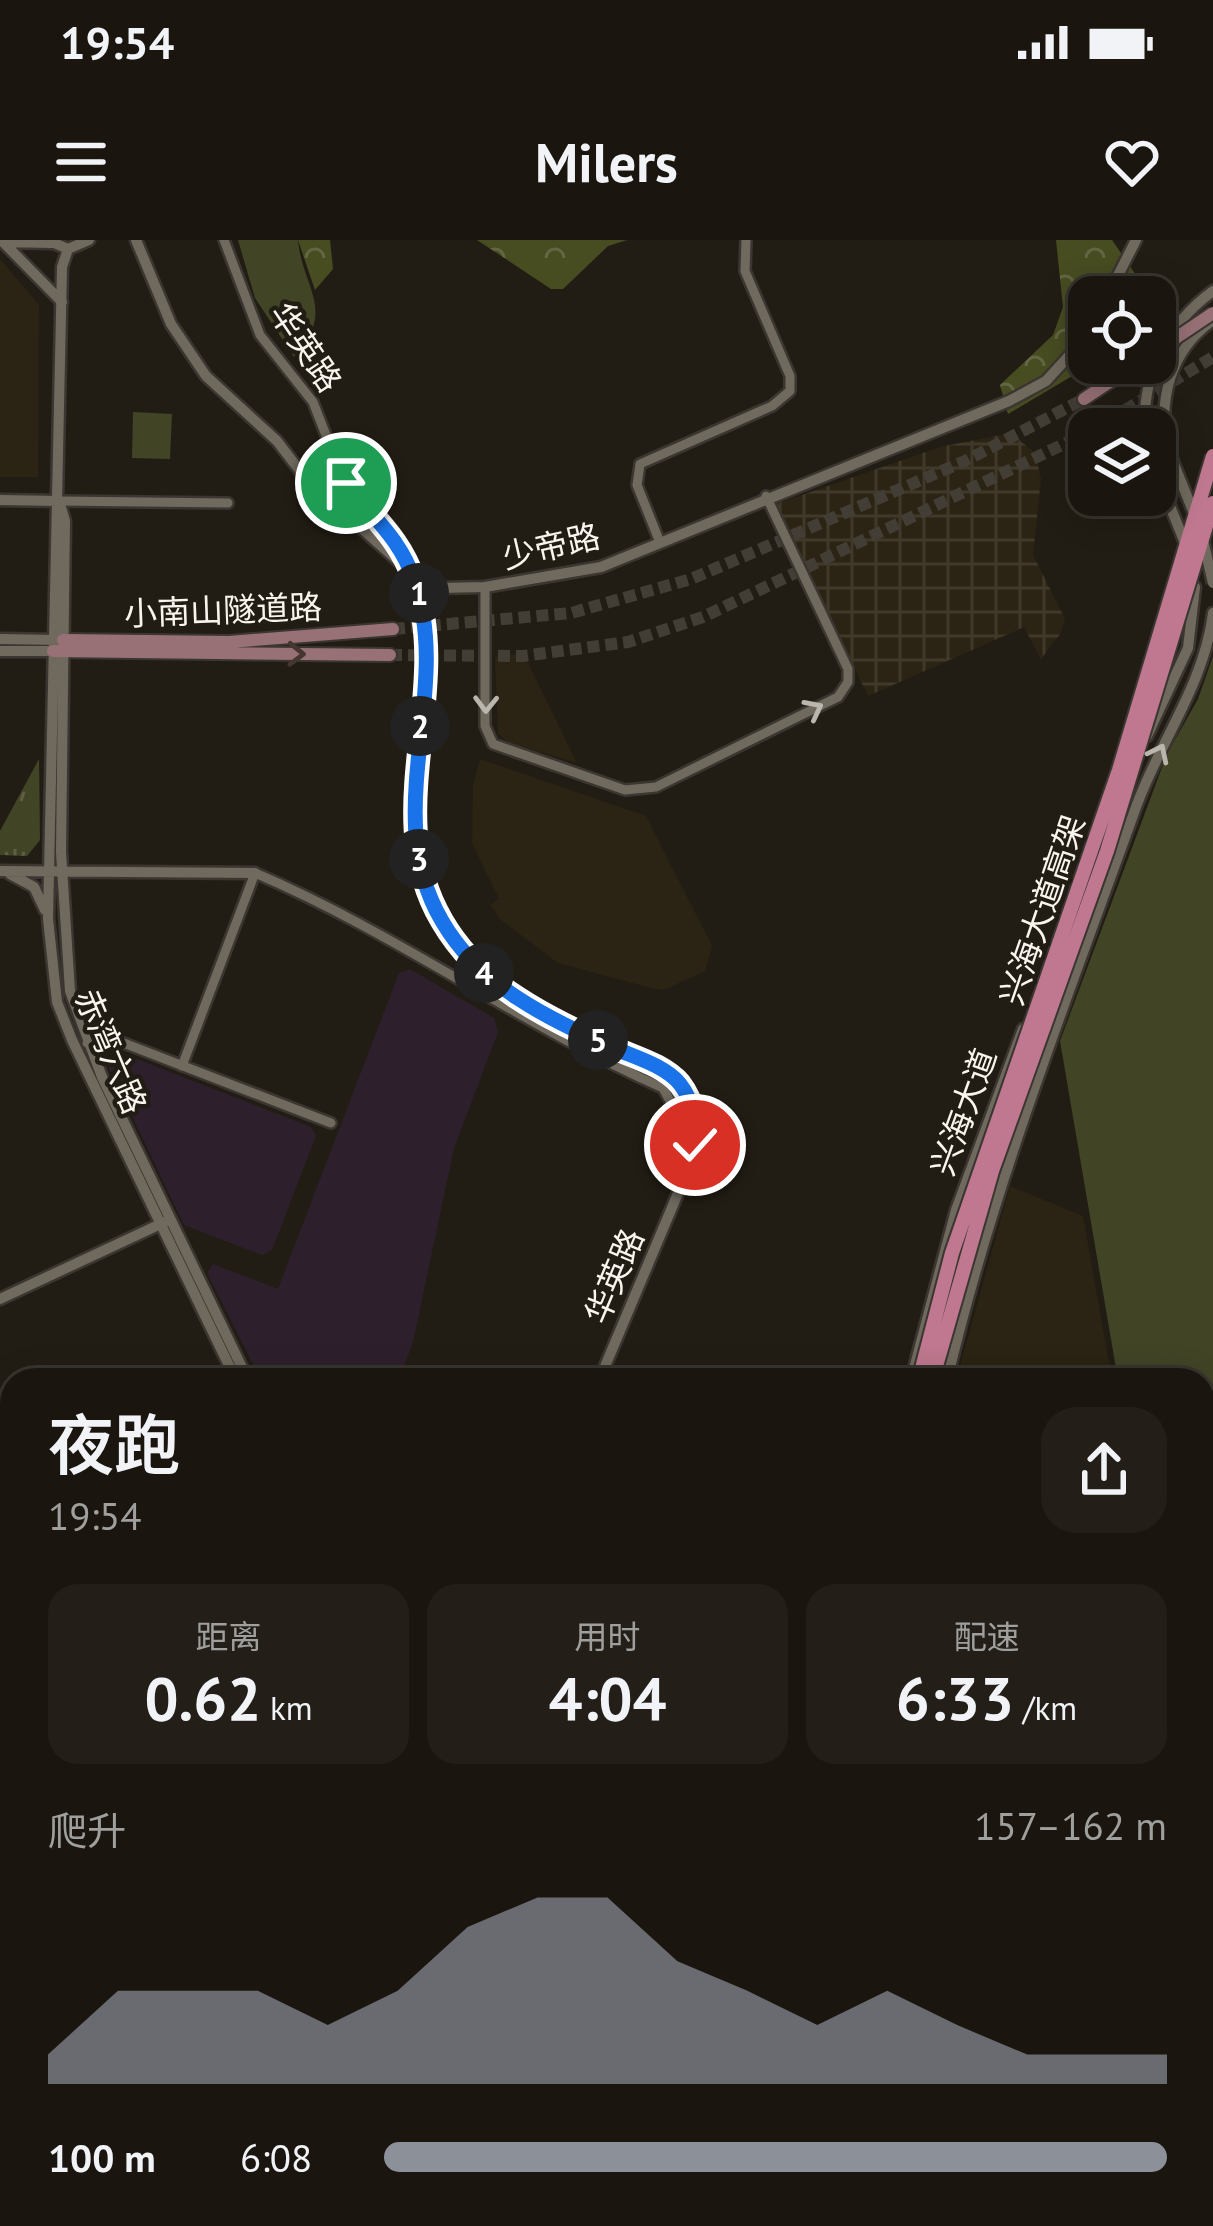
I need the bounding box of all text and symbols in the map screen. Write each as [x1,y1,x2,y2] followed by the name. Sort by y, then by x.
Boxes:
[60,13,174,71] text: 19:54
[535,127,678,197] text: Milers
[48,129,114,195] icon: menu
[1099,129,1165,195] icon: heart
[1068,276,1176,516] map controls
[1068,276,1176,384] button: locate
[261,294,352,400] street label: 华英路
[1068,408,1176,516] button: layers
[295,432,397,534] pin
[313,450,379,516] icon: arrive
[498,513,604,578] street label: 少帝路
[389,563,449,623] pin: 1
[410,571,428,614] text: 1
[123,585,323,634] street label: 小南山隧道路
[287,641,306,667] one-way arrow
[473,695,499,714] one-way arrow
[390,696,450,756] pin: 2
[801,700,823,723] one-way arrow
[411,704,429,747] text: 2
[1145,744,1168,765] one-way arrow
[989,809,1094,1010] street label: 兴海大道高架
[389,829,449,889] pin: 3
[410,837,428,880] text: 3
[454,943,514,1003] pin: 4
[475,951,493,994] text: 4
[66,982,157,1120] street label: 赤湾六路
[568,1010,628,1070] pin: 5
[589,1018,607,1061] text: 5
[920,1042,1005,1181] street label: 兴海大道
[644,1094,746,1196] pin
[662,1112,728,1178] icon: check
[574,1222,653,1330] street label: 华英路
[48,1402,180,1487] text: 夜跑
[1041,1407,1167,1533] button: share
[48,1490,142,1541] text: 19:54
[196,1615,262,1658] text: 距离
[575,1615,641,1658] text: 用时
[954,1615,1020,1658] text: 配速
[144,1659,261,1737] text: 0.62
[548,1659,667,1737] text: 4:04
[896,1659,1014,1737] text: 6:33
[261,1686,313,1729] text: km
[1014,1686,1077,1729] text: /km
[974,1800,1167,1851] text: 157–162 m
[48,1805,126,1856] text: 爬升
[48,2132,156,2183] text: 100 m
[240,2132,312,2183] text: 6:08

